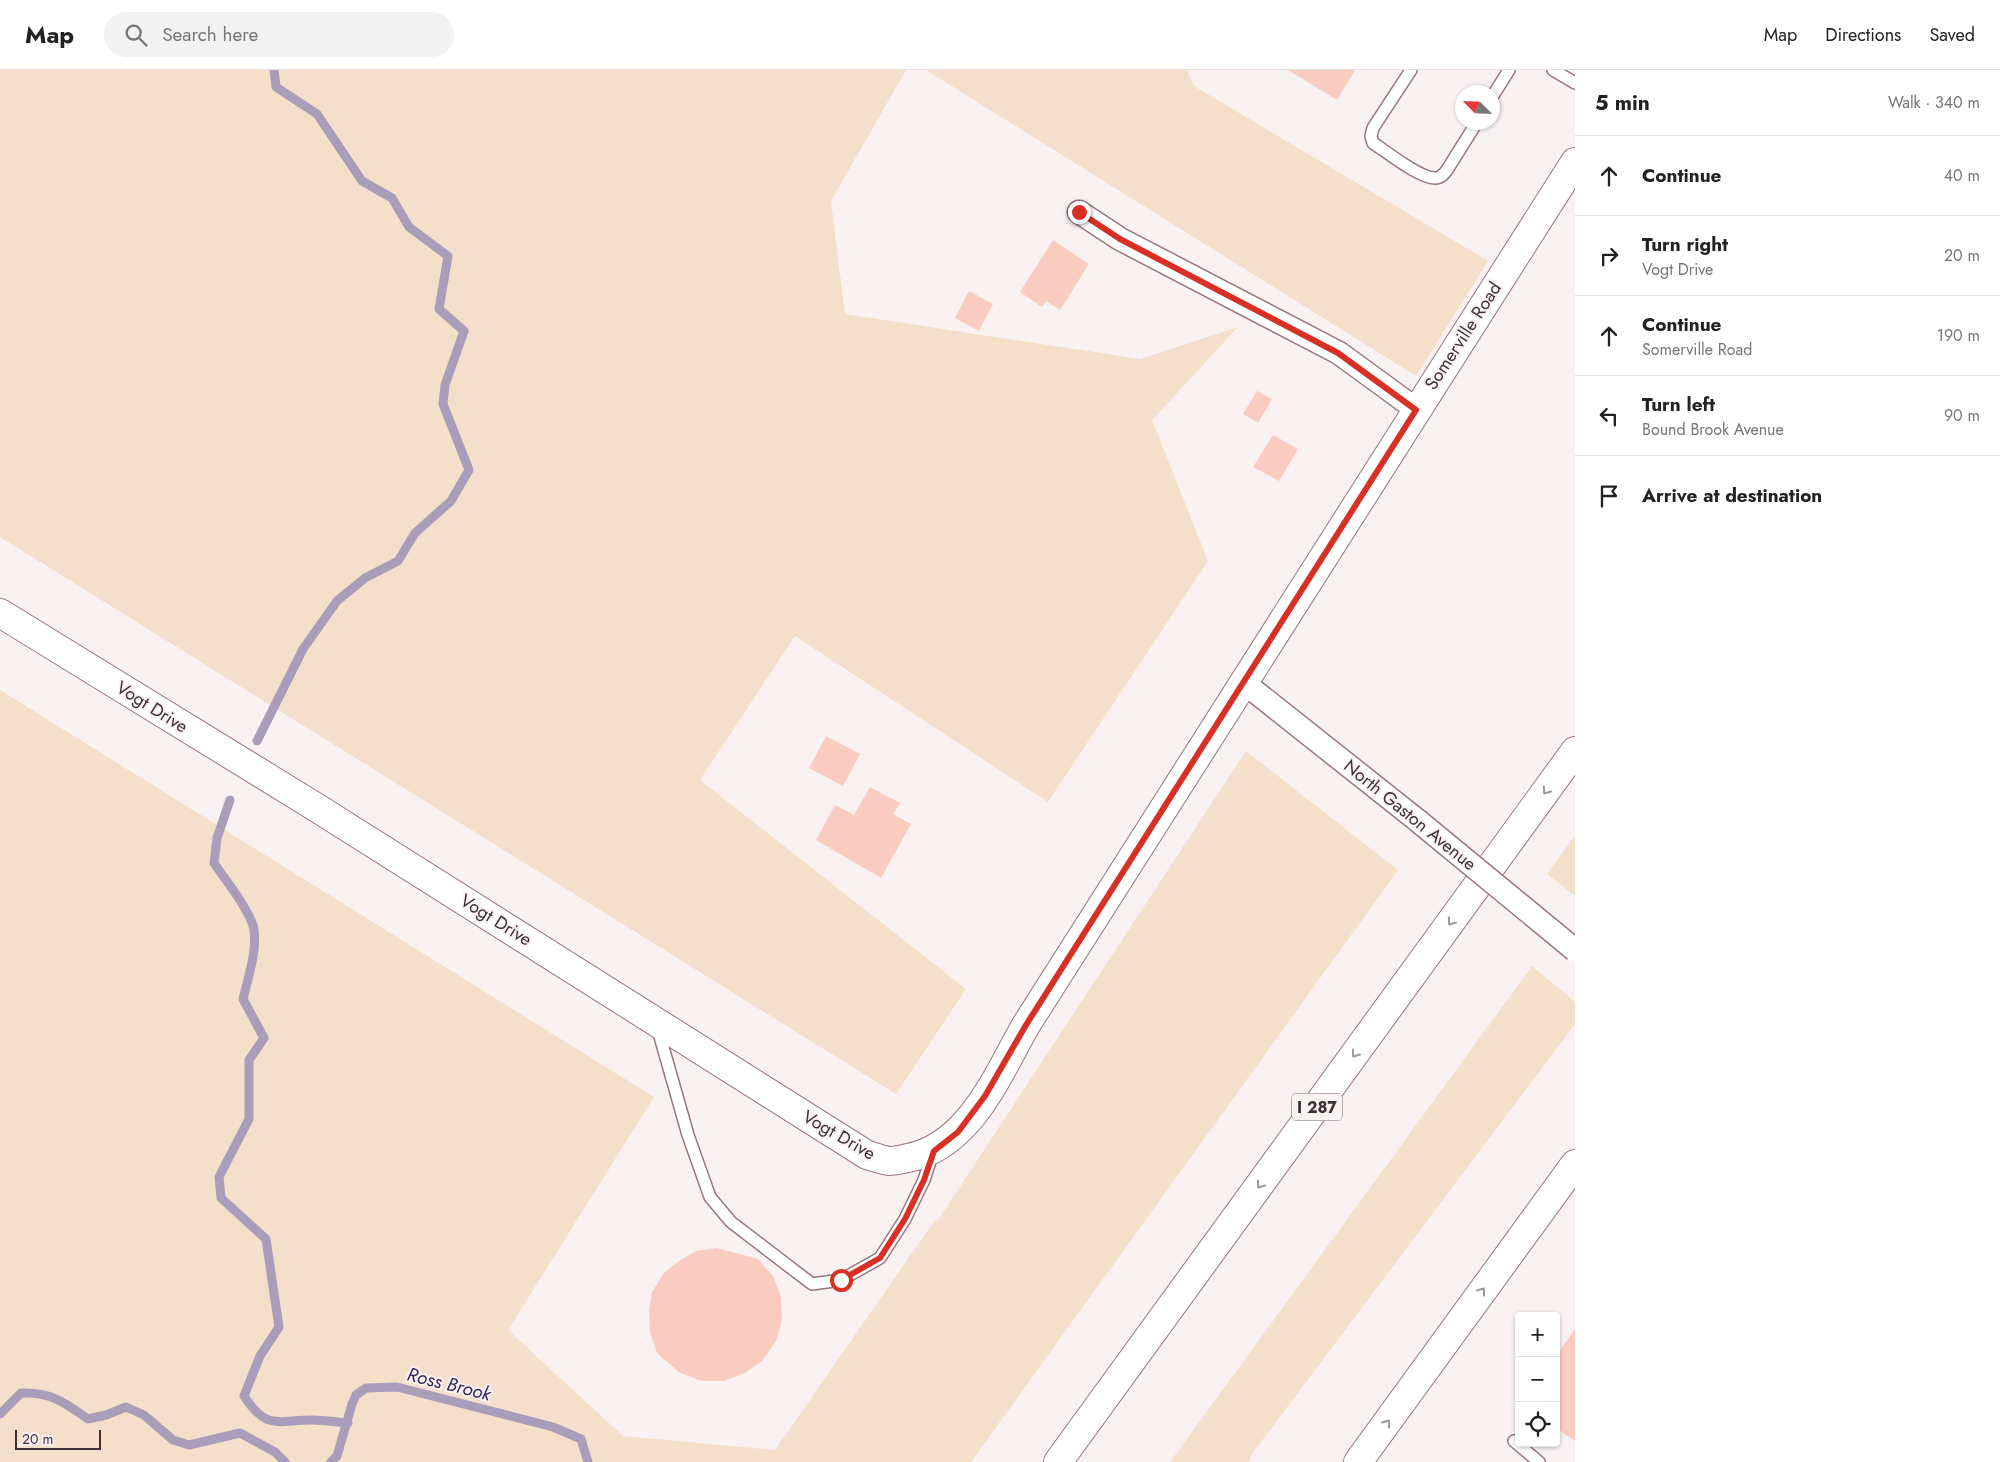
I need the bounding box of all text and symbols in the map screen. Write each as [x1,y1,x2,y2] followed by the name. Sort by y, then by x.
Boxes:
[104,12,454,57] search box
[25,17,74,52] text: Map
[122,21,150,49] icon: search
[162,21,258,48] text: Search here
[1764,22,1797,48] text: Map
[1825,22,1901,48] text: Directions
[1929,22,1975,48] text: Saved
[1455,85,1500,130] north arrow
[1595,88,1650,118] text: 5 min
[1888,91,1980,114] text: Walk · 340 m
[1595,162,1623,190] icon: ahead
[1642,162,1721,189] text: Continue
[1944,164,1980,187] text: 40 m
[1068,201,1091,224] route end
[1642,231,1728,258] text: Turn right
[1595,242,1623,270] icon: right
[1944,244,1980,267] text: 20 m
[1642,258,1713,281] text: Vogt Drive
[1418,277,1508,395] street label: Somerville Road
[1642,311,1721,338] text: Continue
[1595,322,1623,350] icon: ahead
[1937,324,1980,347] text: 190 m
[1642,338,1752,361] text: Somerville Road
[1642,391,1715,418] text: Turn left
[1595,402,1623,430] icon: left
[1944,404,1980,427] text: 90 m
[1642,418,1784,441] text: Bound Brook Avenue
[1595,482,1623,510] icon: arrive
[1642,482,1822,509] text: Arrive at destination
[111,675,193,739] street label: Vogt Drive
[1338,753,1482,877] street label: North Gaston Avenue
[1543,785,1552,795] one-way arrow
[455,888,537,952] street label: Vogt Drive
[1448,916,1457,926] one-way arrow
[1352,1048,1361,1058] one-way arrow
[1292,1094,1342,1120] road number: I 287
[798,1104,880,1166] street label: Vogt Drive
[1257,1179,1266,1189] one-way arrow
[830,1269,853,1292] route start
[1476,1287,1485,1297] one-way arrow
[1515,1312,1560,1447] map controls
[1515,1312,1560,1357] button: +
[1515,1357,1560,1402] button: −
[404,1361,495,1408] water label: Ross Brook
[1515,1402,1560,1447] button: locate
[1381,1419,1390,1428] one-way arrow
[15,1427,101,1450] scale bar
[22,1429,54,1449] text: 20 m

